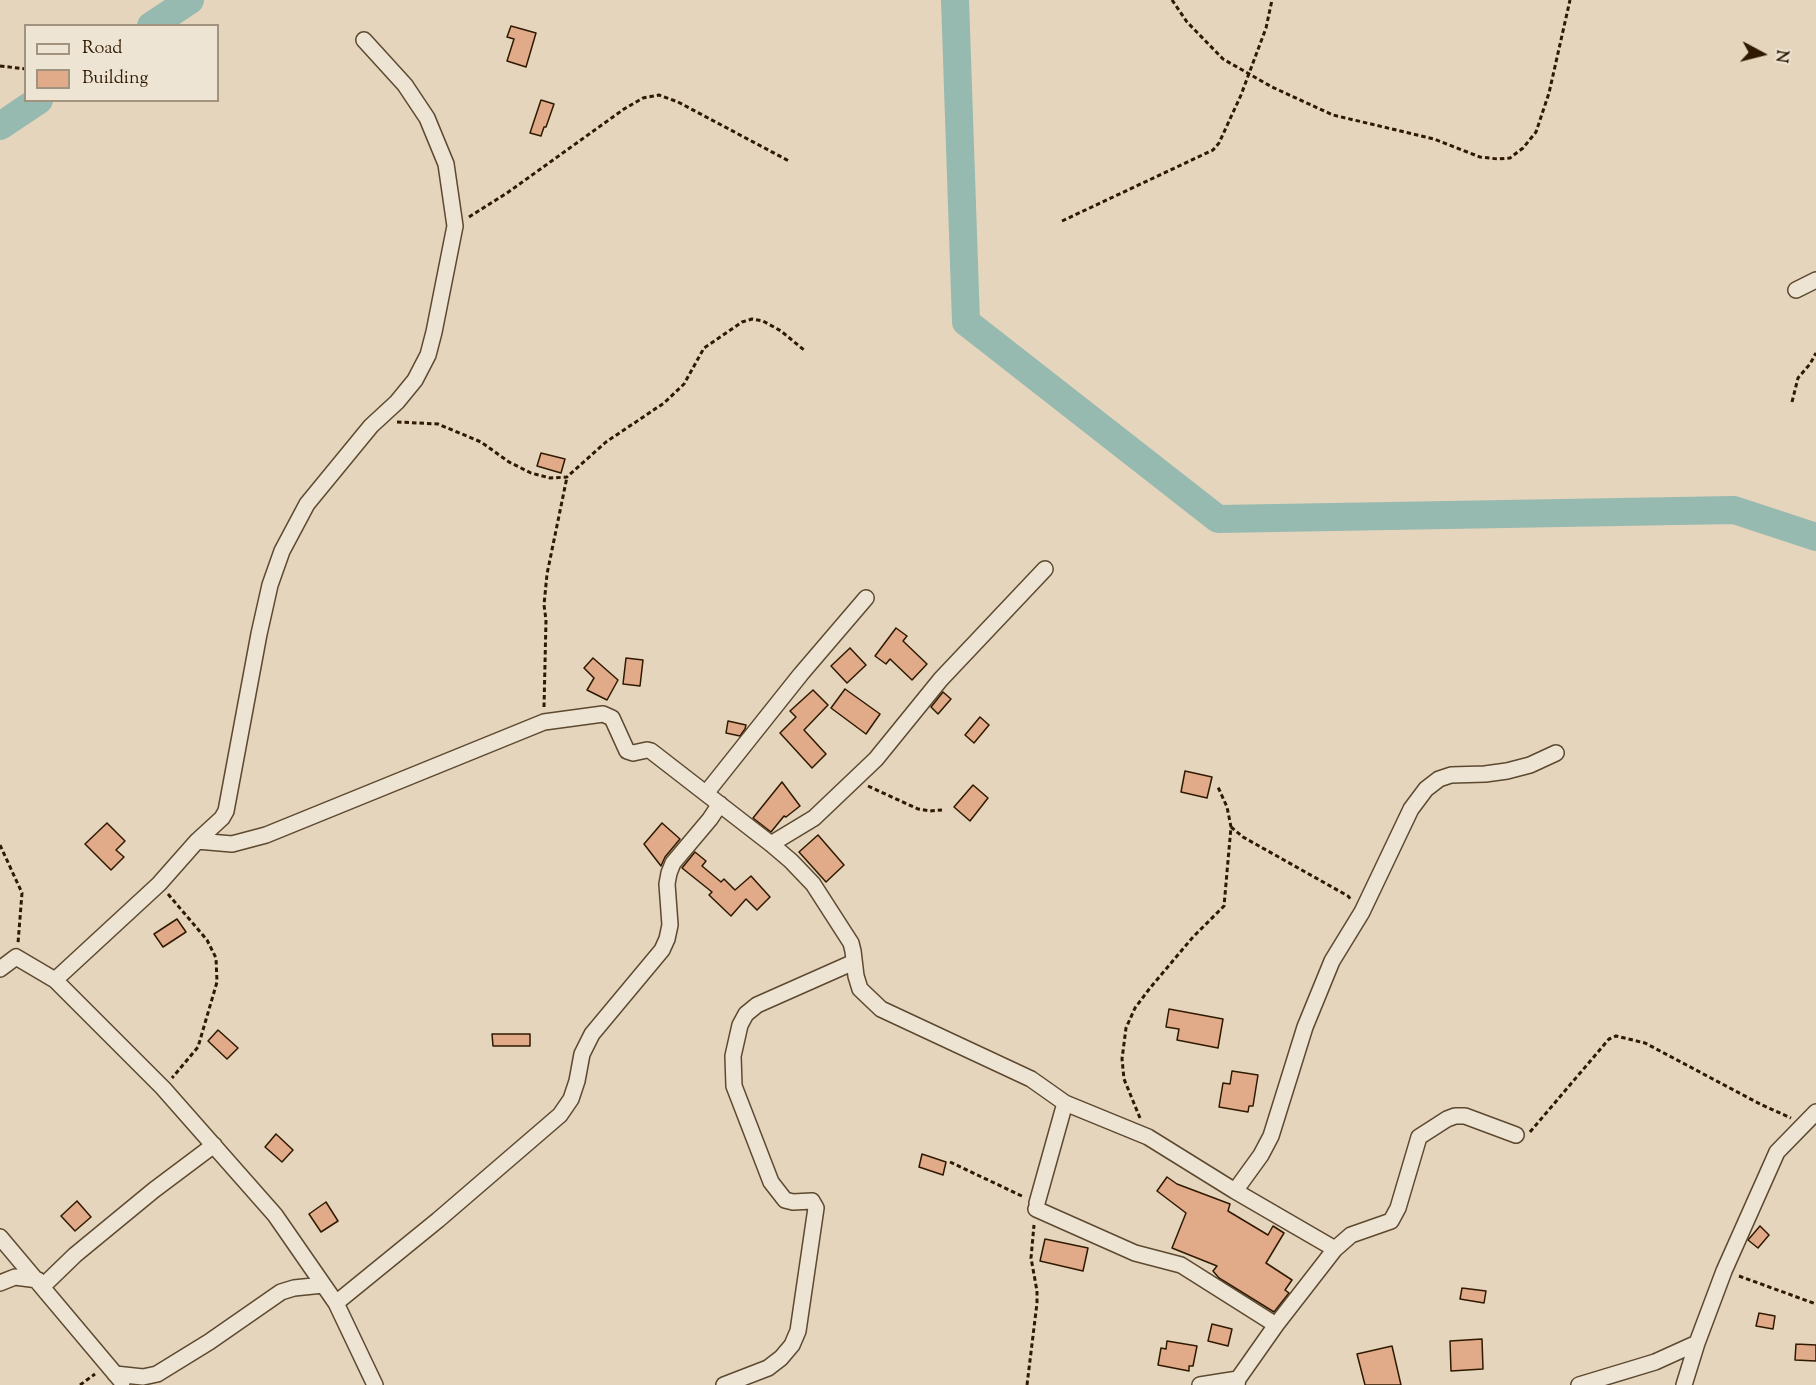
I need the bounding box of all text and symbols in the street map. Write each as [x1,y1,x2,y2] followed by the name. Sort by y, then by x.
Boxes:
[24,24,219,102] legend
[1732,24,1792,84] north arrow
[82,36,122,62] text: Road
[1768,49,1793,64] text: N
[82,66,148,92] text: Building

